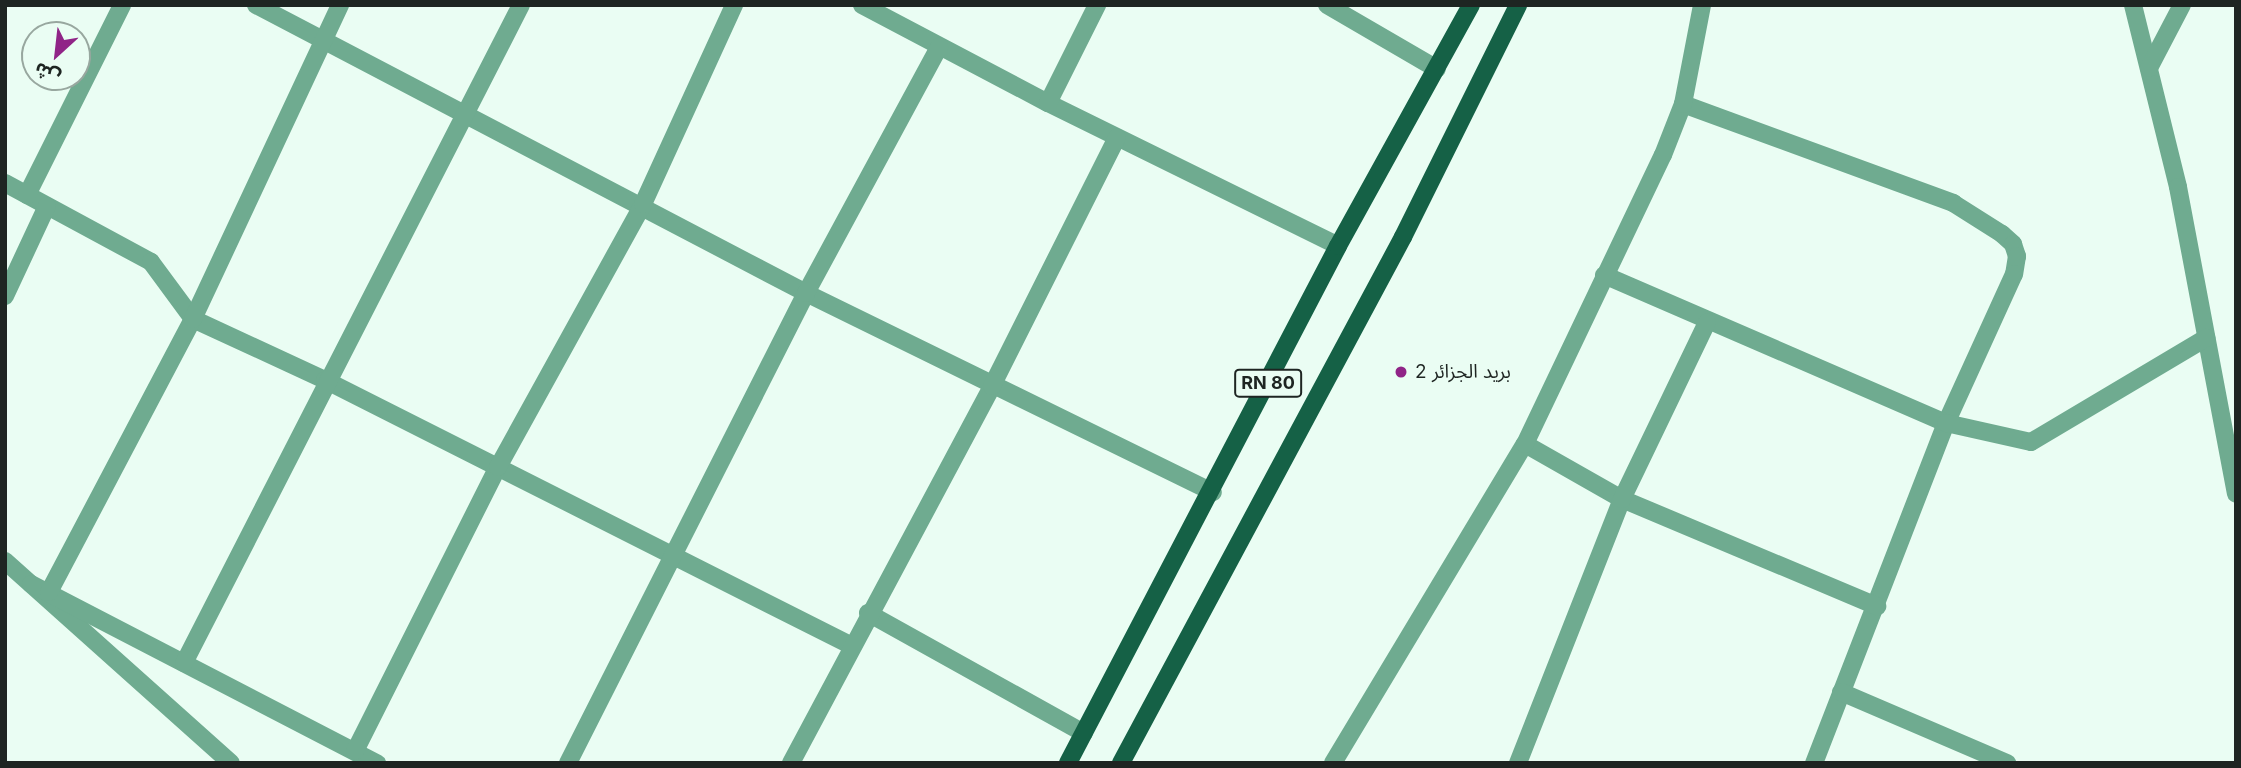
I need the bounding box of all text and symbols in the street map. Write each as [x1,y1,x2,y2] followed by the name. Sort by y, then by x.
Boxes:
[21,21,91,91] north arrow
[30,57,64,90] text: ش
[1415,361,1511,383] place label: بريد الجزائر 2
[1393,364,1409,380] marker: بريد الجزائر 2
[1233,368,1303,398] road number: RN 80

